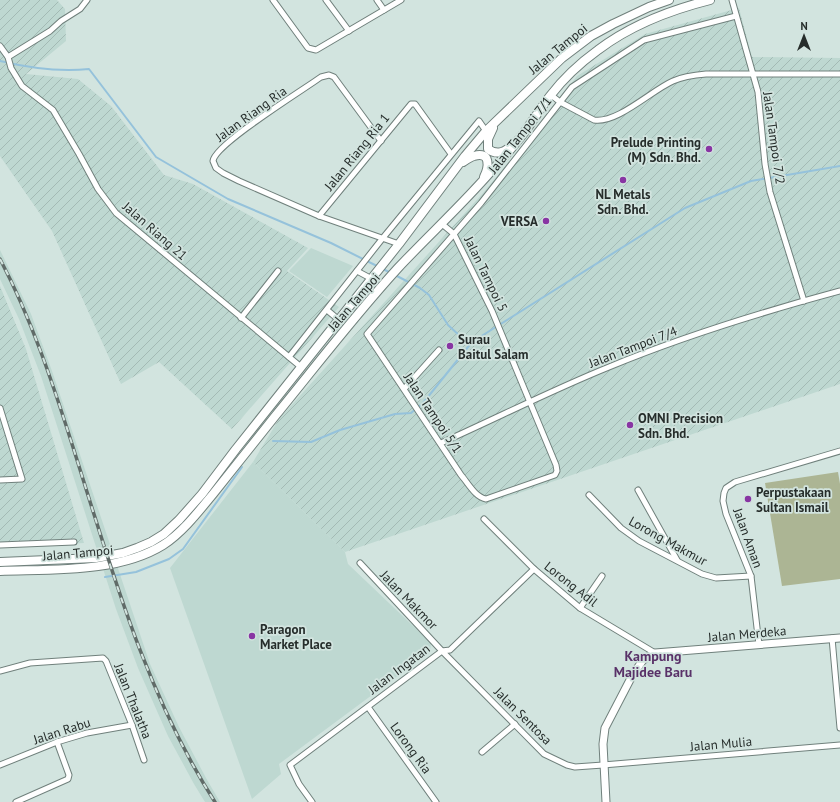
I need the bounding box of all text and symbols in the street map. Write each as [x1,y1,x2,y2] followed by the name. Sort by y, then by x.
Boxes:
[784,16,824,56] north arrow
[800,19,808,33] text: N
[524,20,591,79] street label: Jalan Tampoi
[211,82,290,146] street label: Jalan Riang Ria
[759,90,789,185] street label: Jalan Tampoi 7/2
[484,93,555,178] street label: Jalan Tampoi 7/1
[320,110,393,195] street label: Jalan Riang Ria 1
[611,134,701,166] place label: Prelude Printing (M) Sdn. Bhd.
[704,144,714,154] marker: Prelude Printing (M) Sdn. Bhd.
[618,175,628,185] marker: NL Metals Sdn. Bhd.
[595,186,651,218] place label: NL Metals Sdn. Bhd.
[118,198,191,264] street label: Jalan Riang 21
[500,213,538,230] place label: VERSA
[541,216,551,226] marker: VERSA
[460,233,512,314] street label: Jalan Tampoi 5
[324,270,384,335] street label: Jalan Tampoi
[585,322,680,372] street label: Jalan Tampoi 7/4
[458,331,528,363] place label: Surau Baitul Salam
[445,341,455,351] marker: Surau Baitul Salam
[399,369,466,456] street label: Jalan Tampoi 5/1
[638,410,723,442] place label: OMNI Precision Sdn. Bhd.
[625,420,635,430] marker: OMNI Precision Sdn. Bhd.
[756,484,831,516] place label: Perpustakaan Sultan Ismail
[743,494,753,504] marker: Perpustakaan Sultan Ismail
[729,505,767,570] street label: Jalan Aman
[626,513,711,570] street label: Lorong Makmur
[41,541,114,565] street label: Jalan Tampoi
[541,558,601,610] street label: Lorong Adil
[376,566,442,634] street label: Jalan Makmor
[260,621,332,653] place label: Paragon Market Place
[706,622,787,646] street label: Jalan Merdeka
[247,631,257,641] marker: Paragon Market Place
[364,640,433,698] street label: Jalan Ingatan
[614,647,692,681] district label: Kampung Majidee Baru
[110,660,156,741] street label: Jalan Thalatha
[490,683,555,748] street label: Jalan Sentosa
[30,714,93,749] street label: Jalan Rabu
[387,719,435,777] street label: Lorong Ria
[688,733,753,755] street label: Jalan Mulia

